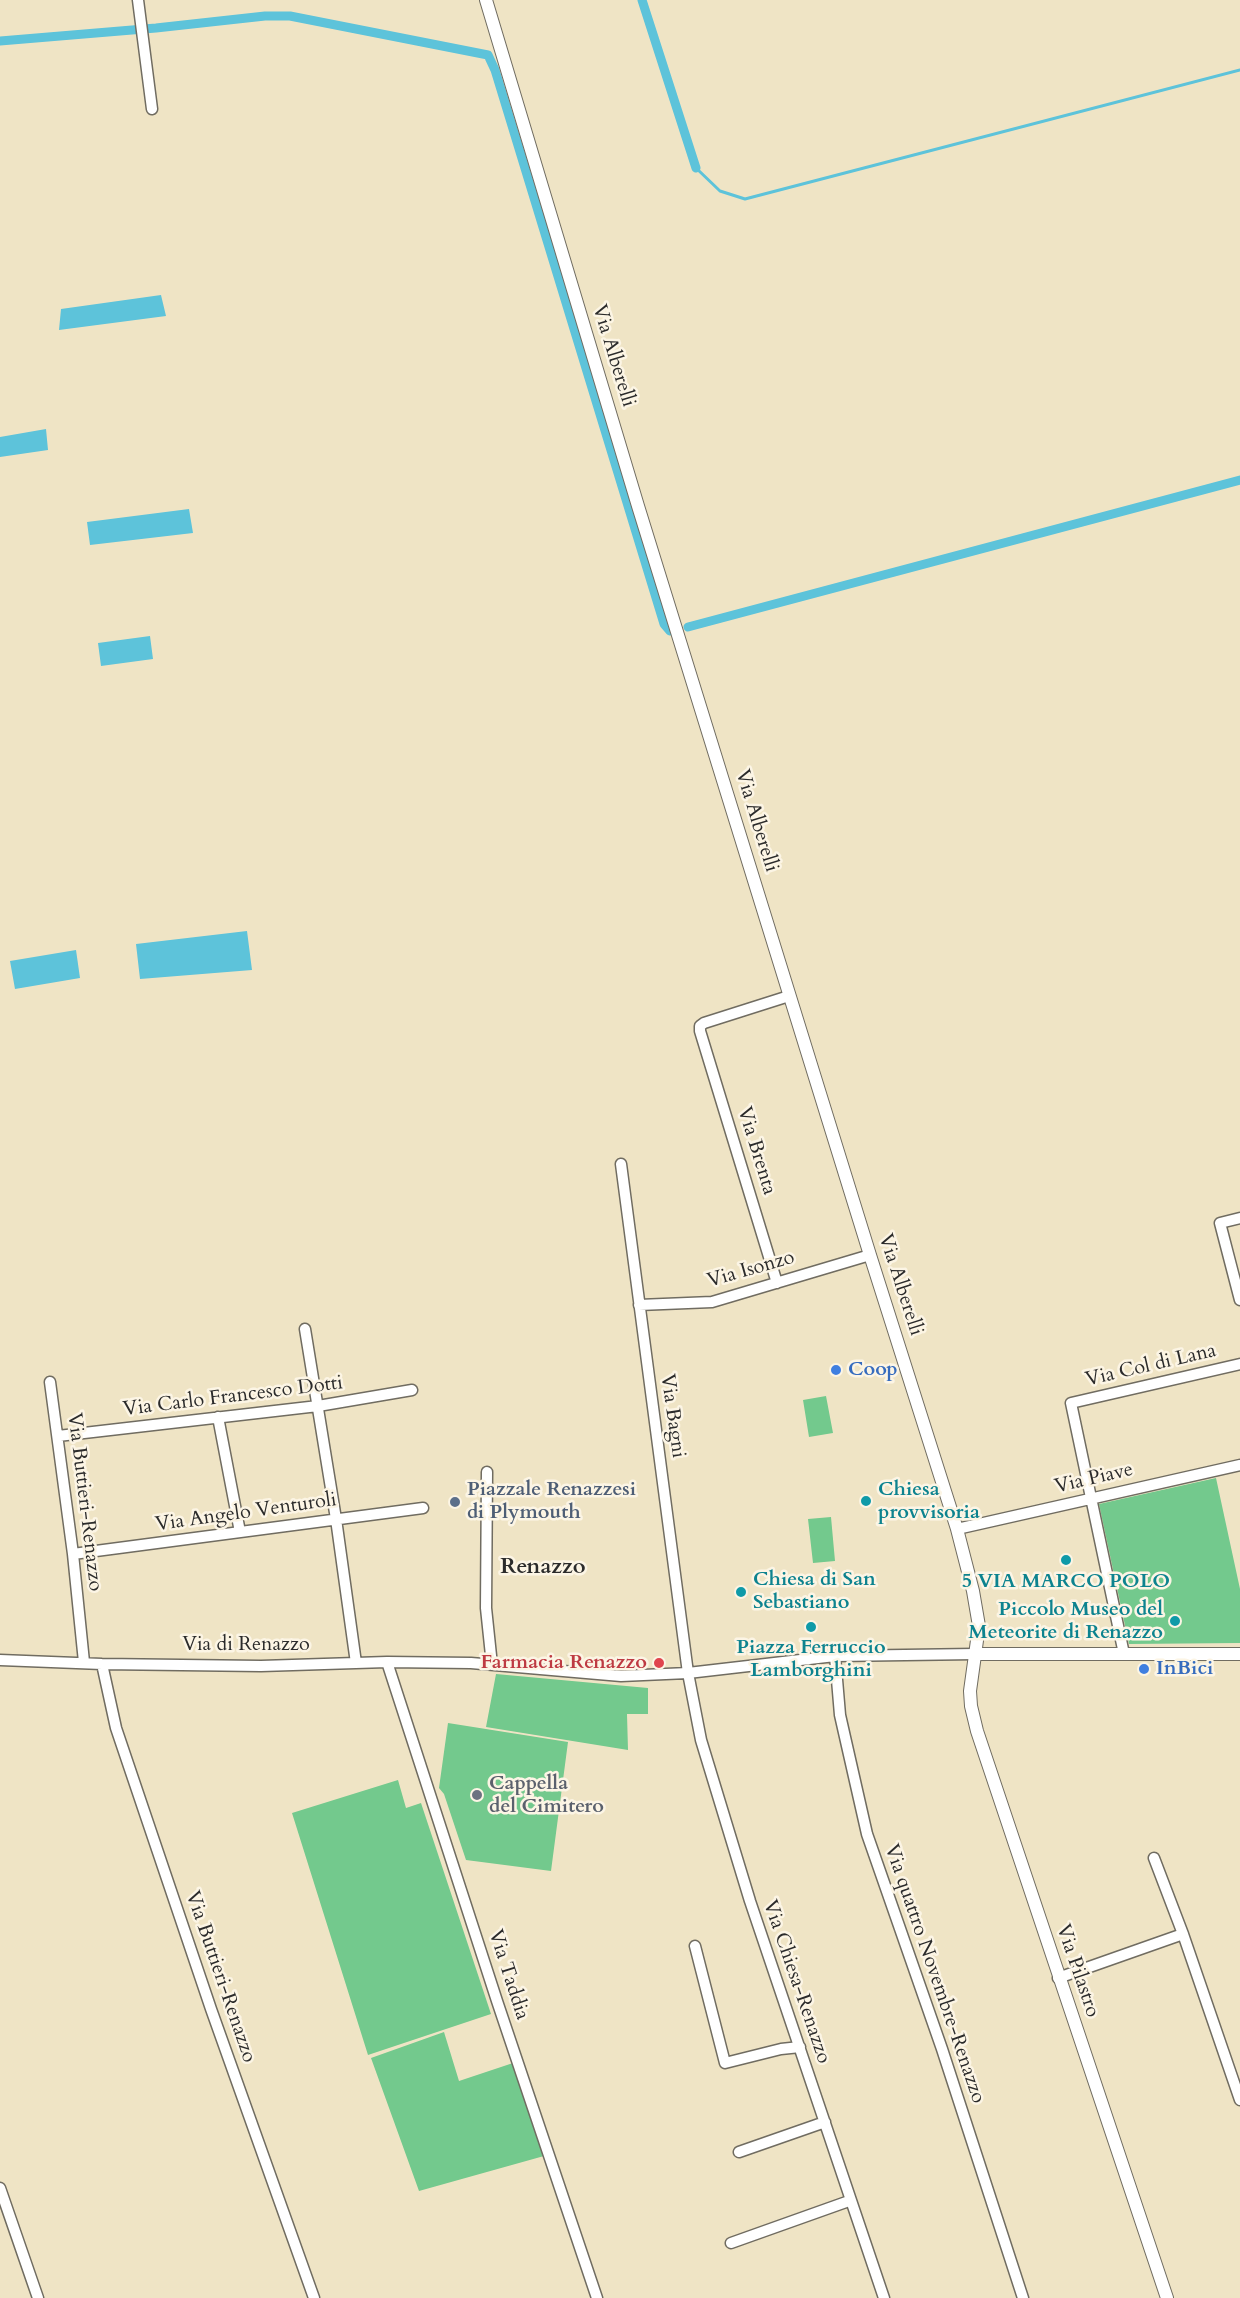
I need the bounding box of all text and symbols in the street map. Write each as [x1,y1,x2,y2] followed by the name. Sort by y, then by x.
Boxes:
[586,302,640,410] street label: Via Alberelli
[729,767,783,875] street label: Via Alberelli
[731,1104,781,1198] street label: Via Brenta
[872,1231,928,1339] street label: Via Alberelli
[705,1246,797,1294] street label: Via Isonzo
[1083,1339,1219,1393] street label: Via Col di Lana
[848,1358,898,1382] place label: Coop
[829,1363,843,1377] marker: Coop
[122,1372,344,1422] street label: Via Carlo Francesco Dotti
[654,1372,690,1460] street label: Via Bagni
[61,1411,107,1593] street label: Via Buttieri-Renazzo
[1053,1458,1135,1500] street label: Via Piave
[467,1478,636,1525] place label: Piazzale Renazzesi di Plymouth
[878,1478,980,1525] place label: Chiesa provvisoria
[154,1488,338,1538] street label: Via Angelo Venturoli
[859,1494,873,1508] marker: Chiesa provvisoria
[448,1495,462,1509] marker: Piazzale Renazzesi di Plymouth
[1059,1553,1073,1567] marker: 5 VIA MARCO POLO
[500,1555,586,1581] district label: Renazzo
[753,1568,876,1615] place label: Chiesa di San Sebastiano
[962,1570,1170,1594] place label: 5 VIA MARCO POLO
[734,1585,748,1599] marker: Chiesa di San Sebastiano
[968,1598,1163,1645] place label: Piccolo Museo del Meteorite di Renazzo
[1168,1614,1182,1628] marker: Piccolo Museo del Meteorite di Renazzo
[804,1620,818,1634] marker: Piazza Ferruccio Lamborghini
[182,1633,310,1657] street label: Via di Renazzo
[736,1636,886,1683] place label: Piazza Ferruccio Lamborghini
[481,1651,647,1675] place label: Farmacia Renazzo
[652,1656,666,1670] marker: Farmacia Renazzo
[1156,1657,1213,1681] place label: InBici
[1137,1662,1151,1676] marker: InBici
[489,1772,604,1819] place label: Cappella del Cimitero
[470,1788,484,1802] marker: Cappella del Cimitero
[878,1841,990,2107] street label: Via quattro Novembre-Renazzo
[179,1888,261,2066] street label: Via Buttieri-Renazzo
[757,1897,835,2067] street label: Via Chiesa-Renazzo
[1050,1921,1104,2021] street label: Via Pilastro
[482,1927,534,2023] street label: Via Taddia

